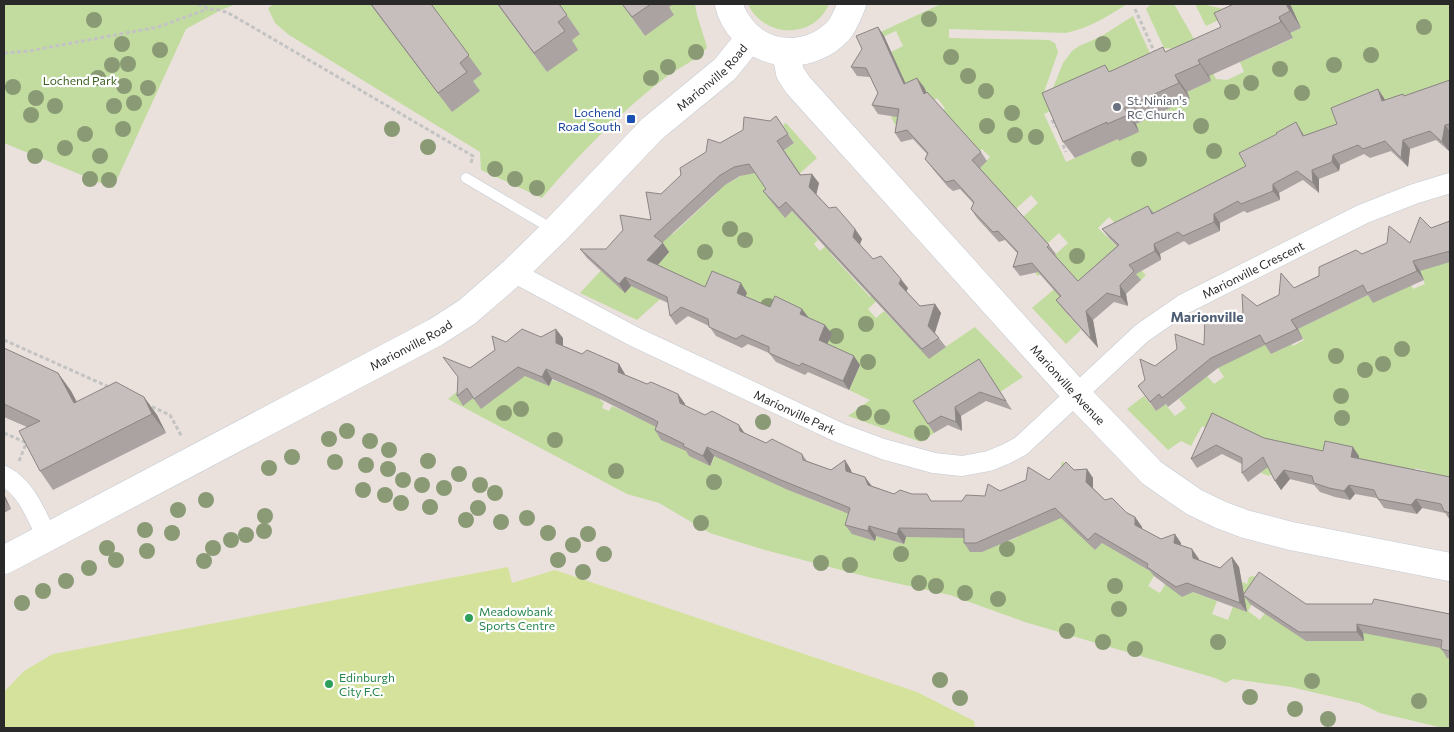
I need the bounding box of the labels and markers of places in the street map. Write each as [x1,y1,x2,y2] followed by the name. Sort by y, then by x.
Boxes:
[1127,93,1187,121] place label: St. Ninian's RC Church
[1111,101,1123,113] marker: St. Ninian's RC Church
[558,105,621,133] place label: Lochend Road South
[625,113,637,125] marker: Lochend Road South
[479,604,555,632] place label: Meadowbank Sports Centre
[463,612,475,624] marker: Meadowbank Sports Centre
[339,670,395,698] place label: Edinburgh City F.C.
[323,678,335,690] marker: Edinburgh City F.C.

